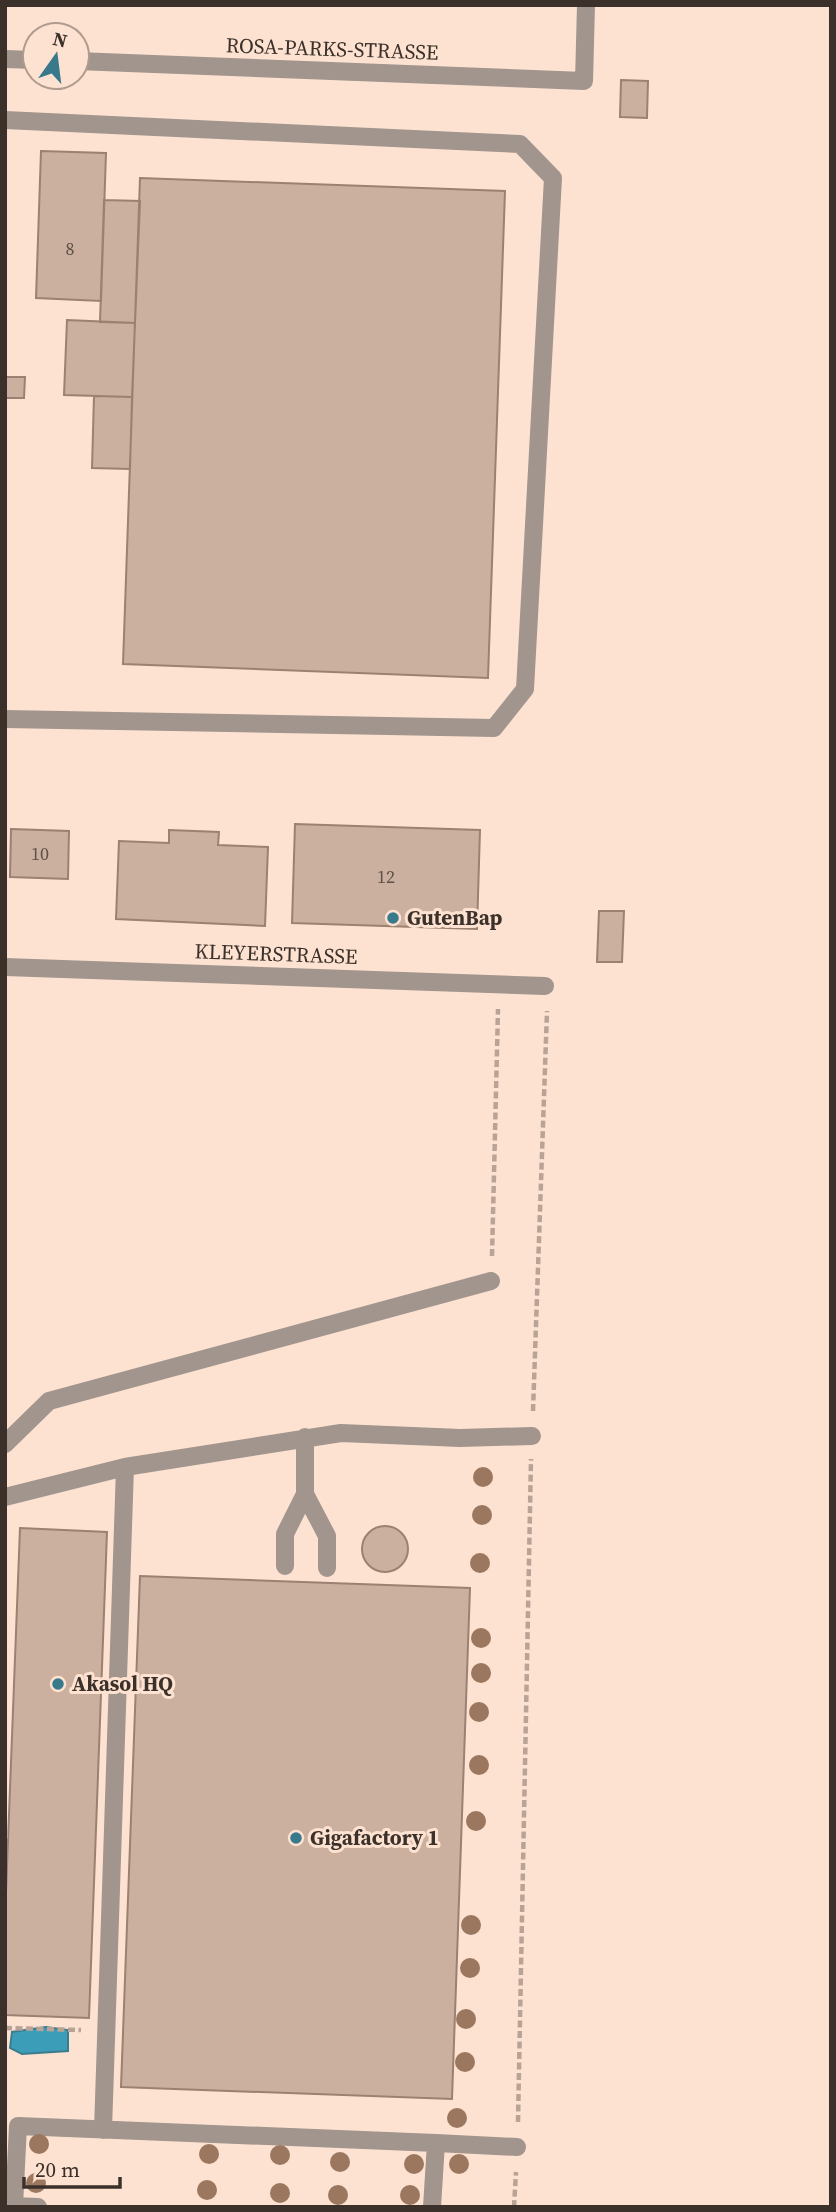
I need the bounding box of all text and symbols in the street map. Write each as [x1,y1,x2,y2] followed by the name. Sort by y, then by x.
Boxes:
[21,21,91,91] north arrow
[50,25,70,54] text: N
[225,30,439,67] street label: ROSA-PARKS-STRASSE
[66,236,75,261] house number: 8
[31,841,49,866] house number: 10
[377,864,395,889] house number: 12
[407,903,502,932] place label: GutenBap
[385,910,401,926] marker: GutenBap
[194,936,358,971] street label: KLEYERSTRASSE
[72,1669,173,1698] place label: Akasol HQ
[50,1676,66,1692] marker: Akasol HQ
[310,1823,439,1852] place label: Gigafactory 1
[288,1830,304,1846] marker: Gigafactory 1
[24,2146,121,2190] scale bar
[35,2155,80,2184] text: 20 m

